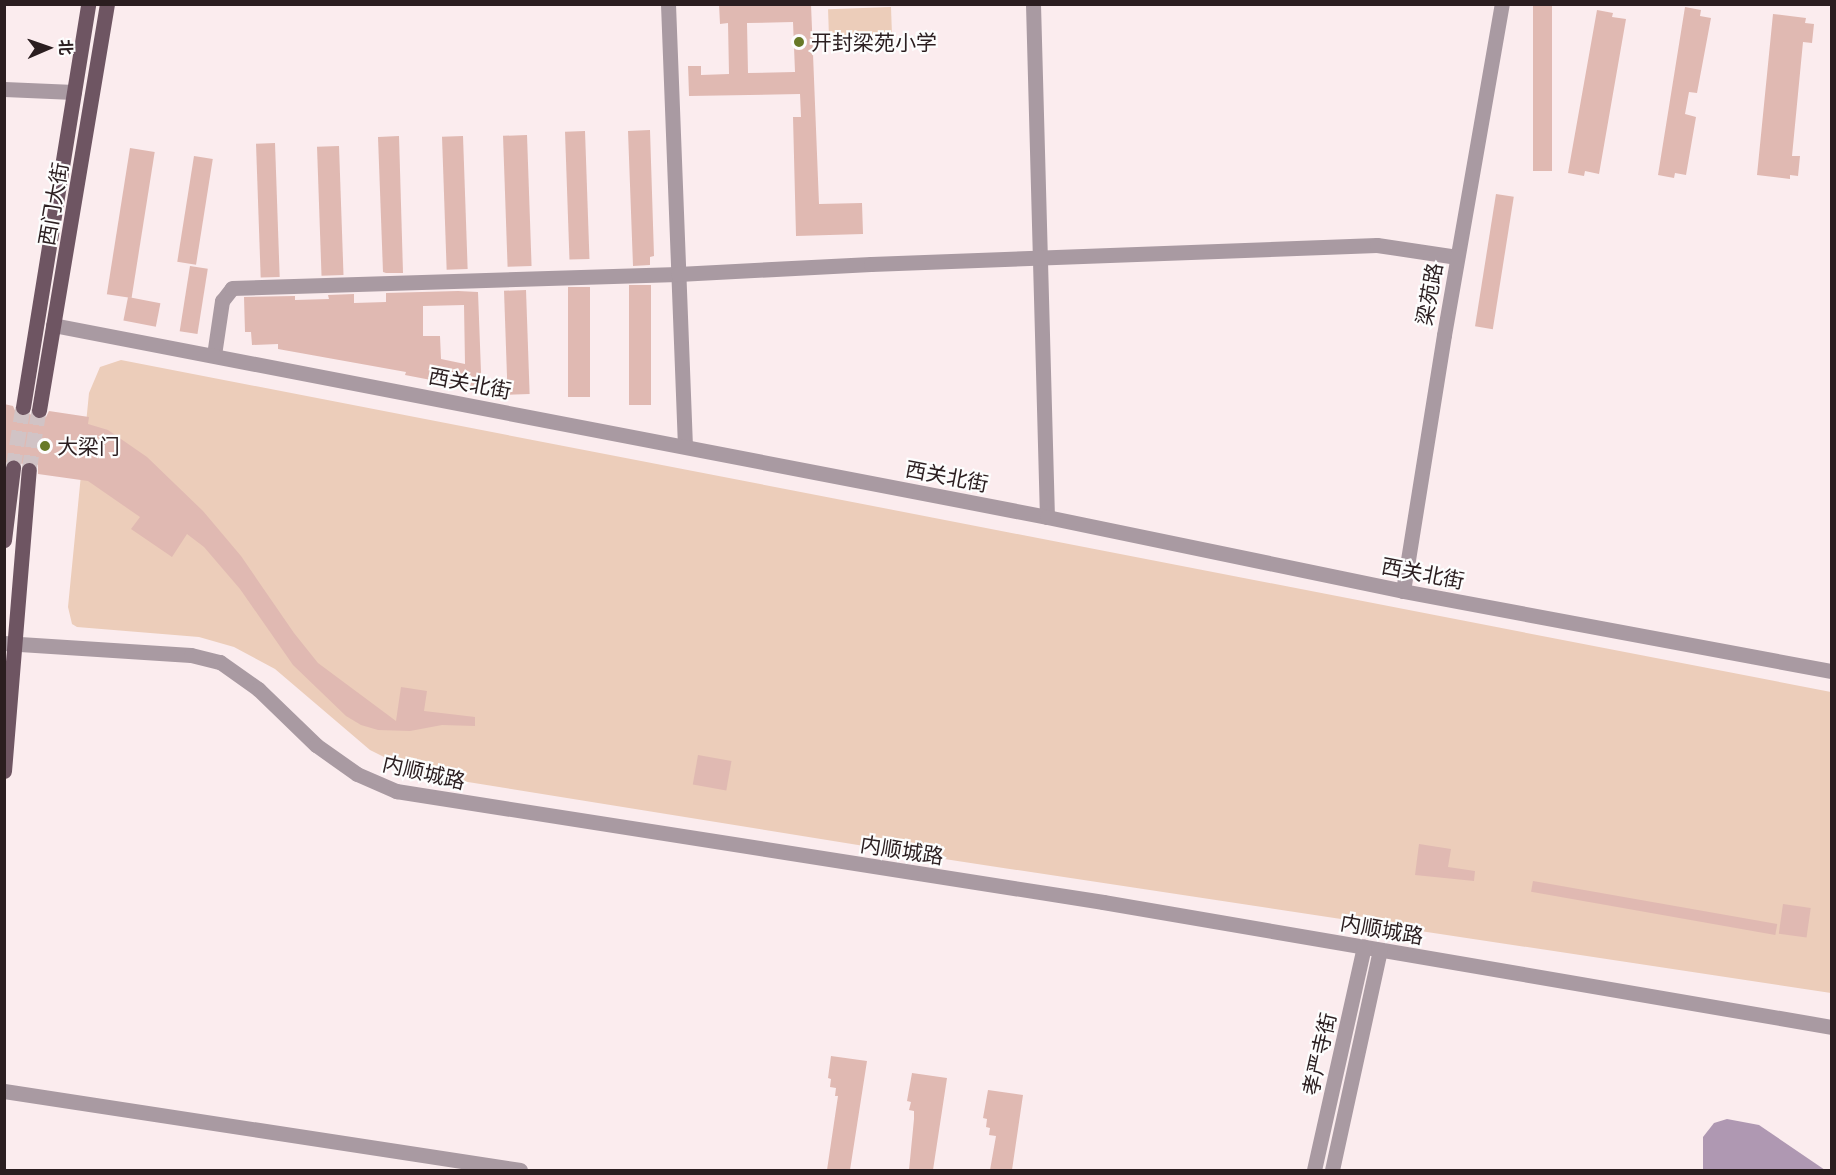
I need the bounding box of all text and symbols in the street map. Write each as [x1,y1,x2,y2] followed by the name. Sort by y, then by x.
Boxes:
[18,18,78,78] north arrow
[811,29,937,55] place label: 开封梁苑小学
[792,35,806,49] marker: 开封梁苑小学
[57,39,75,56] text: 北
[33,160,73,248] street label: 西门大街
[1411,261,1447,327] street label: 梁苑路
[426,363,514,403] street label: 西关北街
[57,433,120,459] place label: 大梁门
[38,439,52,453] marker: 大梁门
[903,456,991,496] street label: 西关北街
[1379,553,1467,593] street label: 西关北街
[380,750,468,794] street label: 内顺城路
[859,831,945,869] street label: 内顺城路
[1338,909,1426,949] street label: 内顺城路
[1297,1010,1341,1098] street label: 孝严寺街

